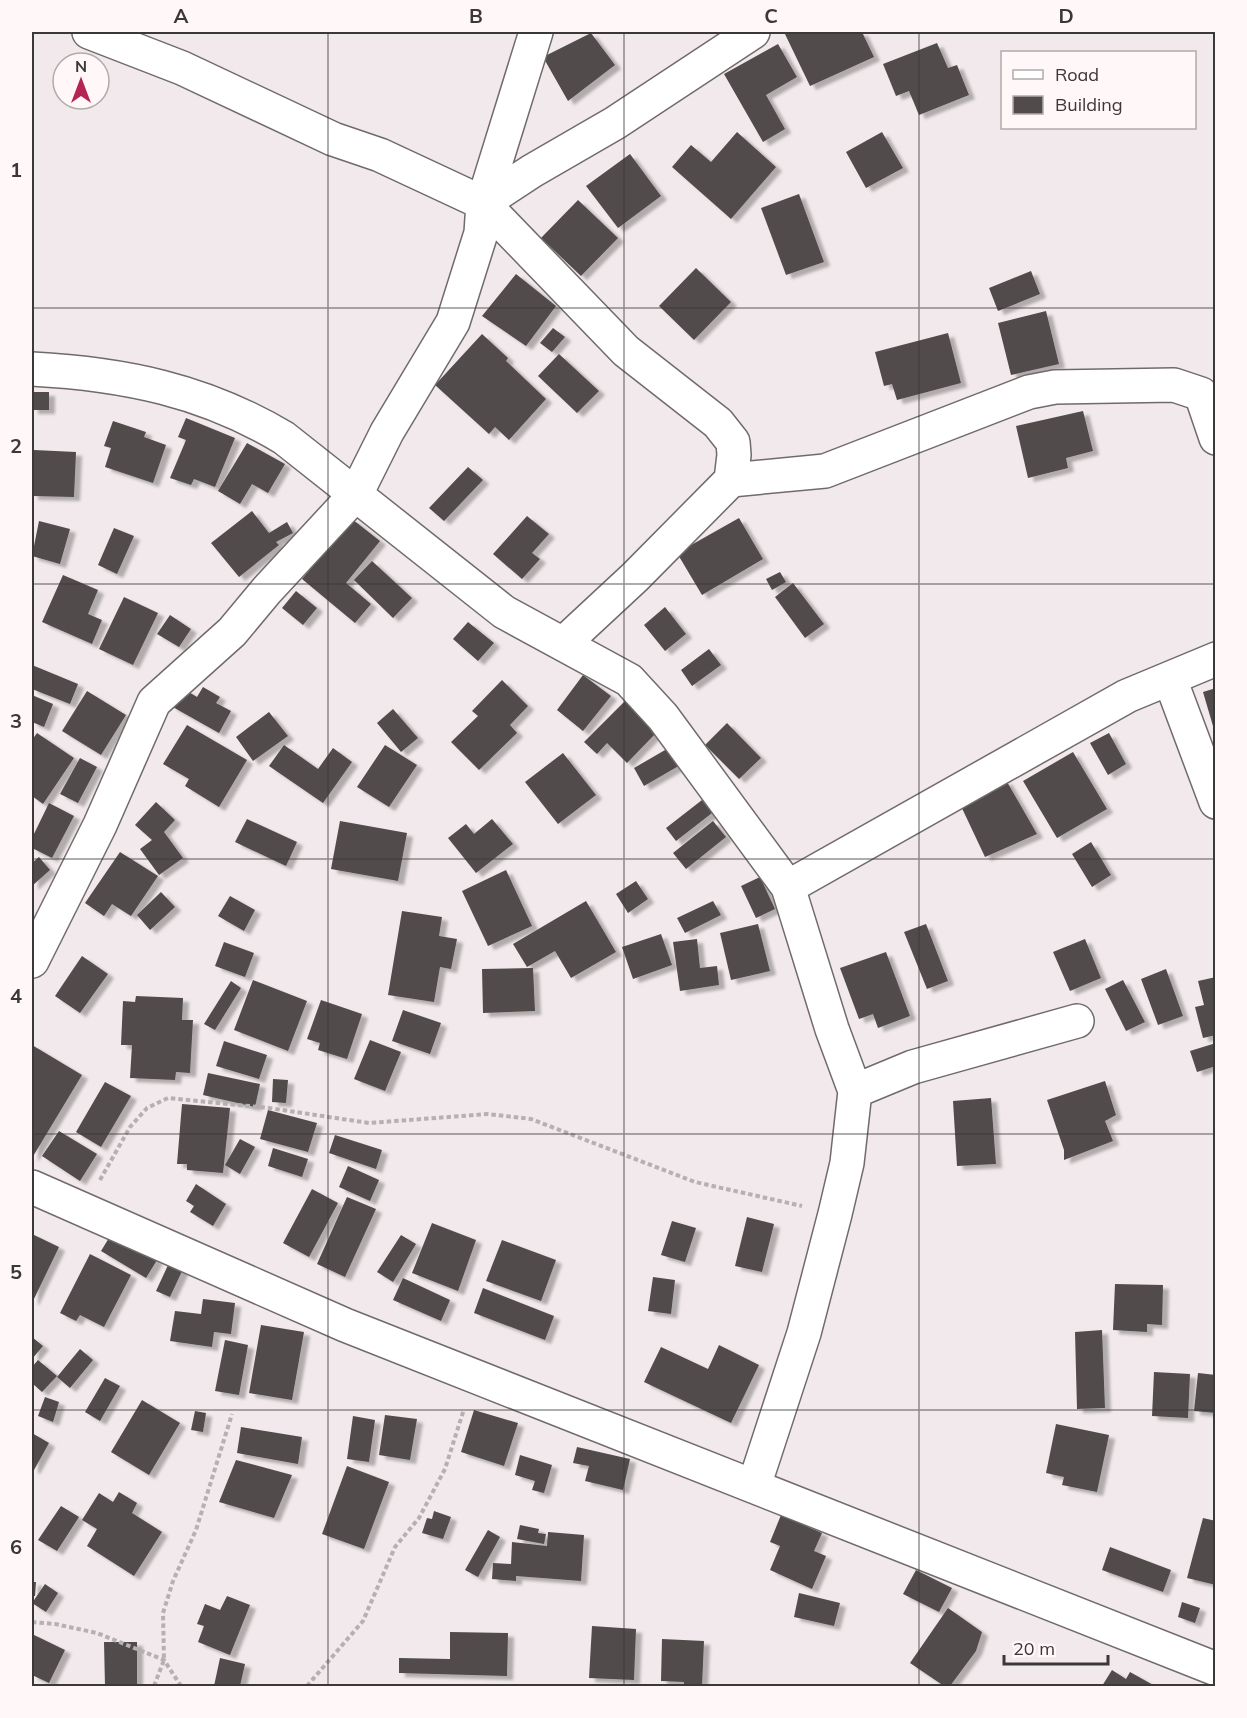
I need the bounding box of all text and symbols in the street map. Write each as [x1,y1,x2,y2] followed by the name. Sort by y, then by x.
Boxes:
[174,3,189,28] text: A
[469,3,483,28] text: B
[764,3,778,28] text: C
[1058,3,1074,28] text: D
[51,51,111,111] north arrow
[1001,51,1196,129] legend
[75,56,87,76] text: N
[1055,63,1099,86] text: Road
[1055,93,1123,116] text: Building
[10,157,22,182] text: 1
[10,433,22,458] text: 2
[10,708,22,733] text: 3
[10,983,22,1008] text: 4
[10,1259,22,1284] text: 5
[10,1534,22,1559] text: 6
[1004,1628,1108,1666] scale bar
[1013,1637,1055,1660] text: 20 m

